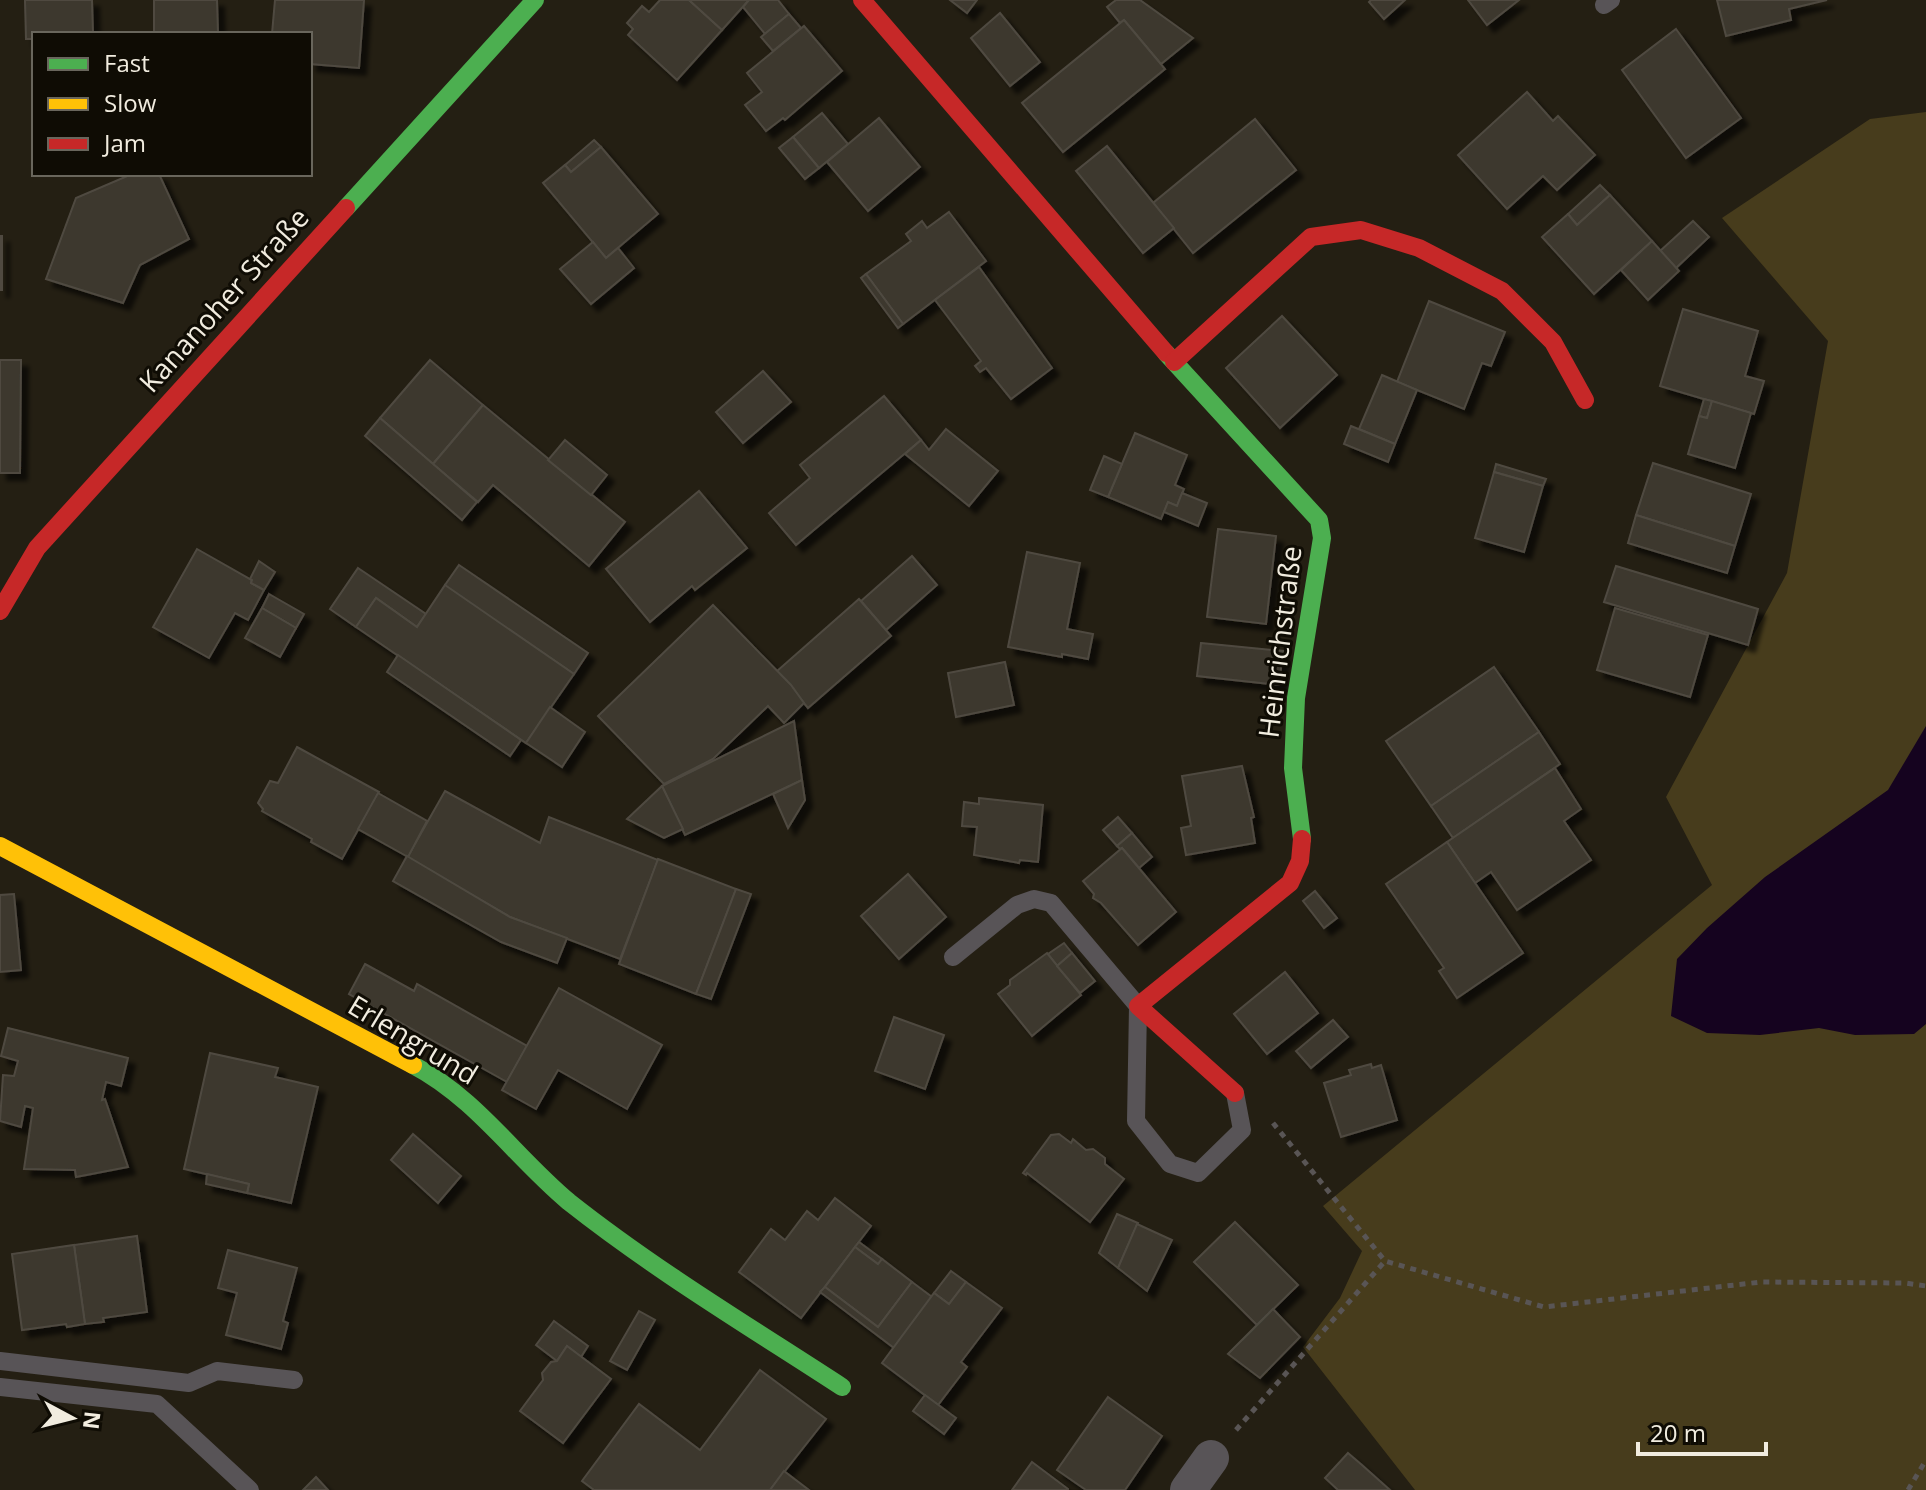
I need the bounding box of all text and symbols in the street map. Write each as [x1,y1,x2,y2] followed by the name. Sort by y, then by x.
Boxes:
[32,32,312,176] legend
[104,46,150,79] text: Fast
[104,86,157,119] text: Slow
[102,126,146,159] text: Jam
[130,199,317,400] street label: Kananoher Straße
[1248,544,1310,740] street label: Heinrichstraße
[342,985,485,1093] street label: Erlengrund
[32,1378,112,1458] north arrow
[1638,1406,1766,1456] scale bar
[77,1410,109,1431] text: N
[1650,1416,1706,1449] text: 20 m

